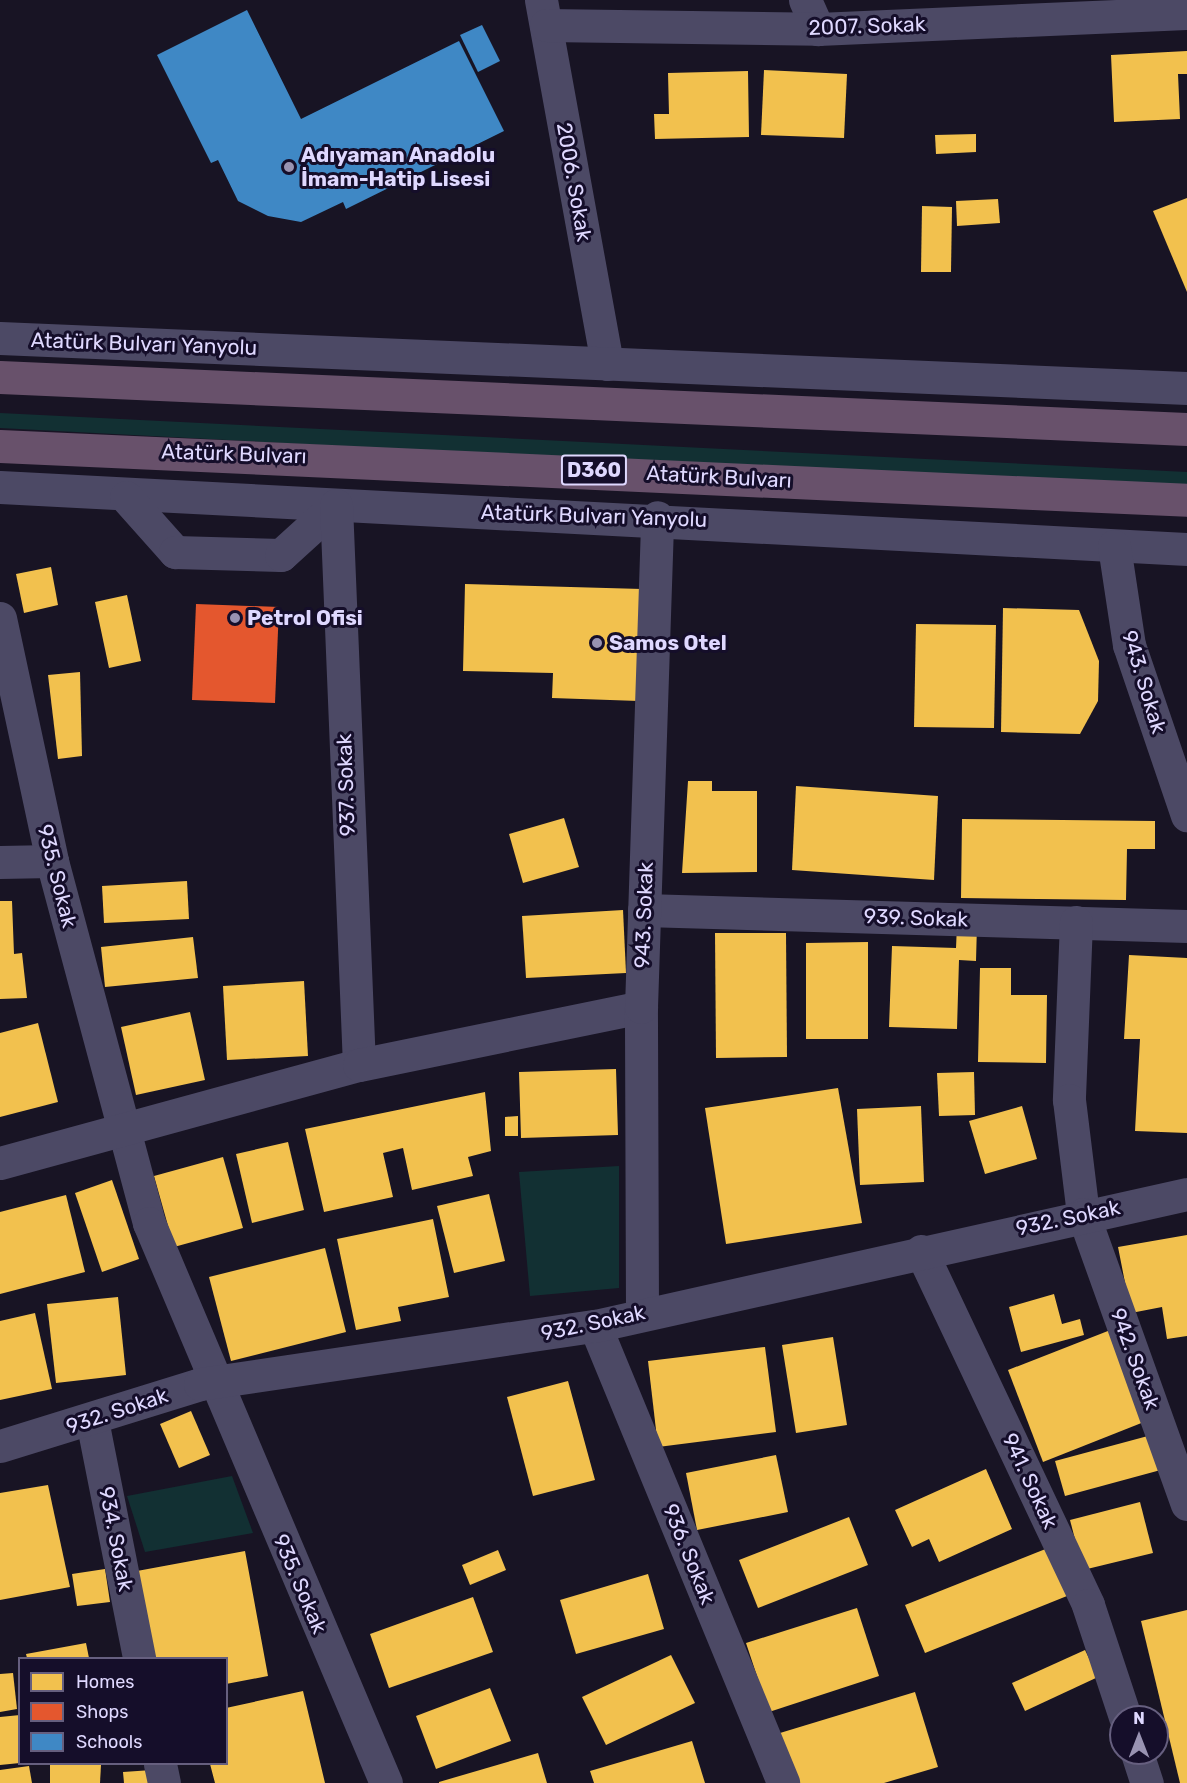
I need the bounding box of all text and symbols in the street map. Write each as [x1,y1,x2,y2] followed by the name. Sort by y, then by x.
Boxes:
[808,11,926,41] street label: 2007. Sokak
[551,121,597,243] street label: 2006. Sokak
[301,142,496,192] place label: Adıyaman Anadolu İmam-Hatip Lisesi
[282,160,296,174] marker: Adıyaman Anadolu İmam-Hatip Lisesi
[30,327,258,361] street label: Atatürk Bulvarı Yanyolu
[161,439,307,469] street label: Atatürk Bulvarı
[560,453,628,487] road number: D360
[646,461,792,493] street label: Atatürk Bulvarı
[480,499,708,533] street label: Atatürk Bulvarı Yanyolu
[247,605,363,631] place label: Petrol Ofisi
[228,611,242,625] marker: Petrol Ofisi
[1116,627,1172,737] street label: 943. Sokak
[609,630,727,656] place label: Samos Otel
[590,636,604,650] marker: Samos Otel
[332,733,360,837] street label: 937. Sokak
[32,822,82,930] street label: 935. Sokak
[630,861,658,969] street label: 943. Sokak
[863,904,969,932] street label: 939. Sokak
[1014,1195,1122,1241] street label: 932. Sokak
[539,1300,647,1346] street label: 932. Sokak
[1105,1305,1165,1413] street label: 942. Sokak
[63,1383,171,1439] street label: 932. Sokak
[997,1429,1063,1533] street label: 941. Sokak
[94,1485,138,1593] street label: 934. Sokak
[657,1500,721,1608] street label: 936. Sokak
[268,1530,332,1638] street label: 935. Sokak
[18,1657,228,1765] legend
[76,1671,134,1693] text: Homes
[76,1701,128,1723] text: Shops
[1109,1705,1169,1765] north arrow
[1133,1709,1145,1728] text: N
[76,1731,142,1753] text: Schools

